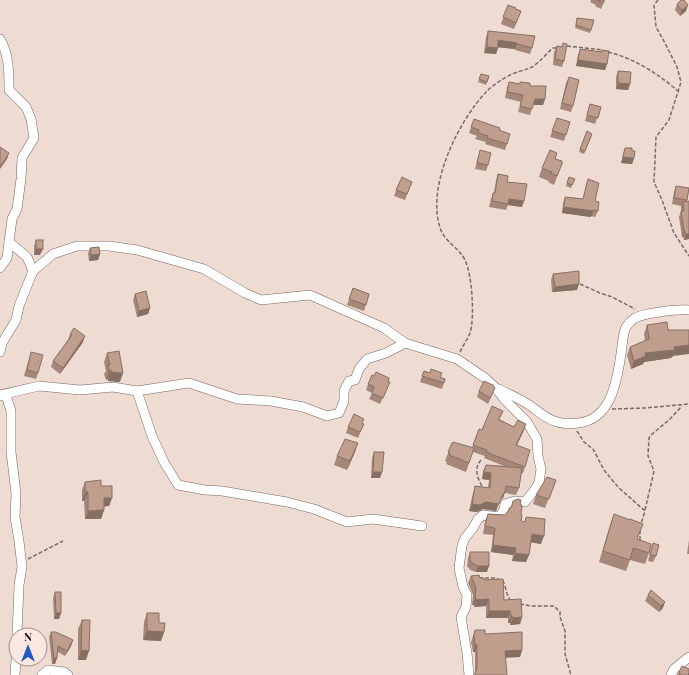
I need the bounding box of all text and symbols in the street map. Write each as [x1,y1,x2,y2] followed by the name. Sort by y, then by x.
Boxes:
[8,627,48,667] north arrow
[24,629,32,644] text: N

